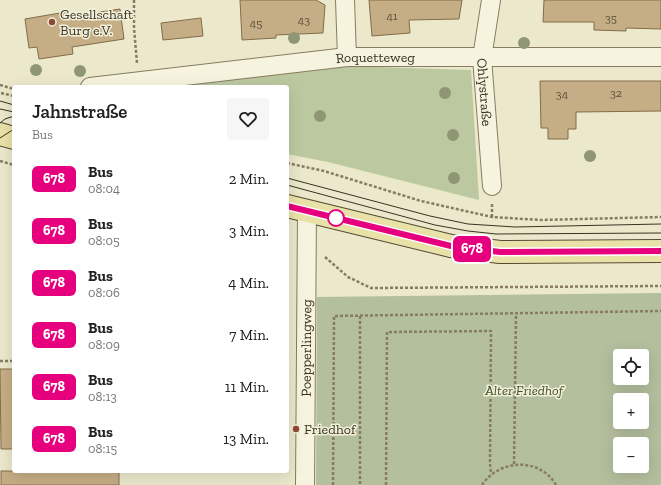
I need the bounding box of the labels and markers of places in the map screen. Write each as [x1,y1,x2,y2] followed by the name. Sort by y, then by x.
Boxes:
[60,6,134,39] place label: Gesellschaft Burg e.V.
[47,17,57,27] marker: Gesellschaft Burg e.V.
[327,209,345,227] unlabelled marker
[304,421,357,438] place label: Friedhof
[291,424,301,434] marker: Friedhof

